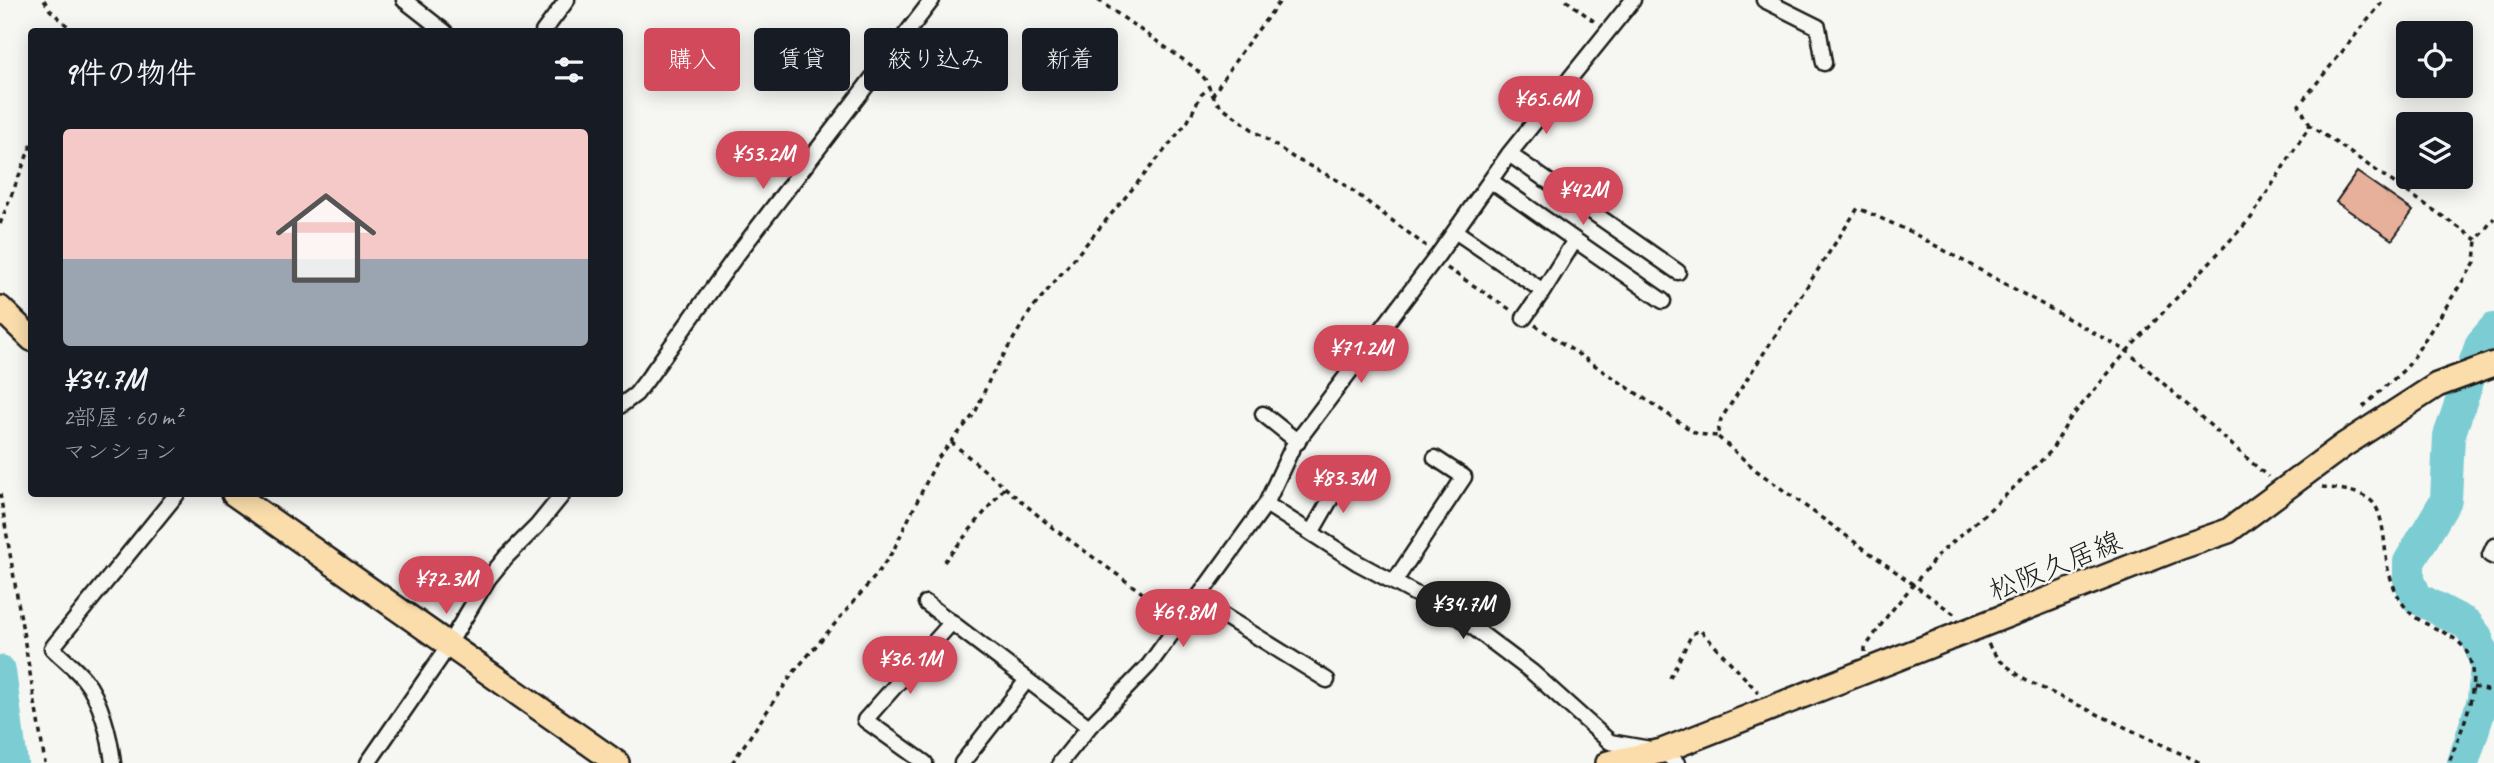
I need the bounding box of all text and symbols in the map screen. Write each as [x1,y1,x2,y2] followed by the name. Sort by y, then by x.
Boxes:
[2396,21,2473,189] map controls
[2396,21,2473,98] button: locate
[644,28,740,91] chip: 購入
[754,28,850,91] chip: 賃貸
[864,28,1008,91] chip: 絞り込み
[1022,28,1118,91] chip: 新着
[550,51,588,89] icon: filters
[63,54,196,92] text: 9件の物件
[1489,76,1603,136] pin: ¥65.6M
[1514,84,1578,113] text: ¥65.6M
[2396,112,2473,189] button: layers
[706,132,820,191] pin: ¥53.2M
[732,139,794,168] text: ¥53.2M
[1542,168,1624,227] pin: ¥42M
[263,175,389,301] icon: home
[1559,175,1607,204] text: ¥42M
[1304,326,1418,385] pin: ¥71.2M
[1330,333,1392,362] text: ¥71.2M
[63,360,145,398] text: ¥34.7M
[63,403,181,432] text: 2部屋 · 60 m²
[63,437,177,466] text: マンション
[1286,456,1400,515] pin: ¥83.3M
[1312,463,1374,492] text: ¥83.3M
[1984,523,2127,608] street label: 松阪久居線
[389,556,503,616] pin: ¥72.3M
[415,564,477,593] text: ¥72.3M
[1406,582,1520,641] pin: ¥34.7M
[1432,589,1494,618] text: ¥34.7M
[1126,590,1240,649] pin: ¥69.8M
[1152,597,1214,626] text: ¥69.8M
[853,636,967,696] pin: ¥36.1M
[878,644,942,673] text: ¥36.1M

